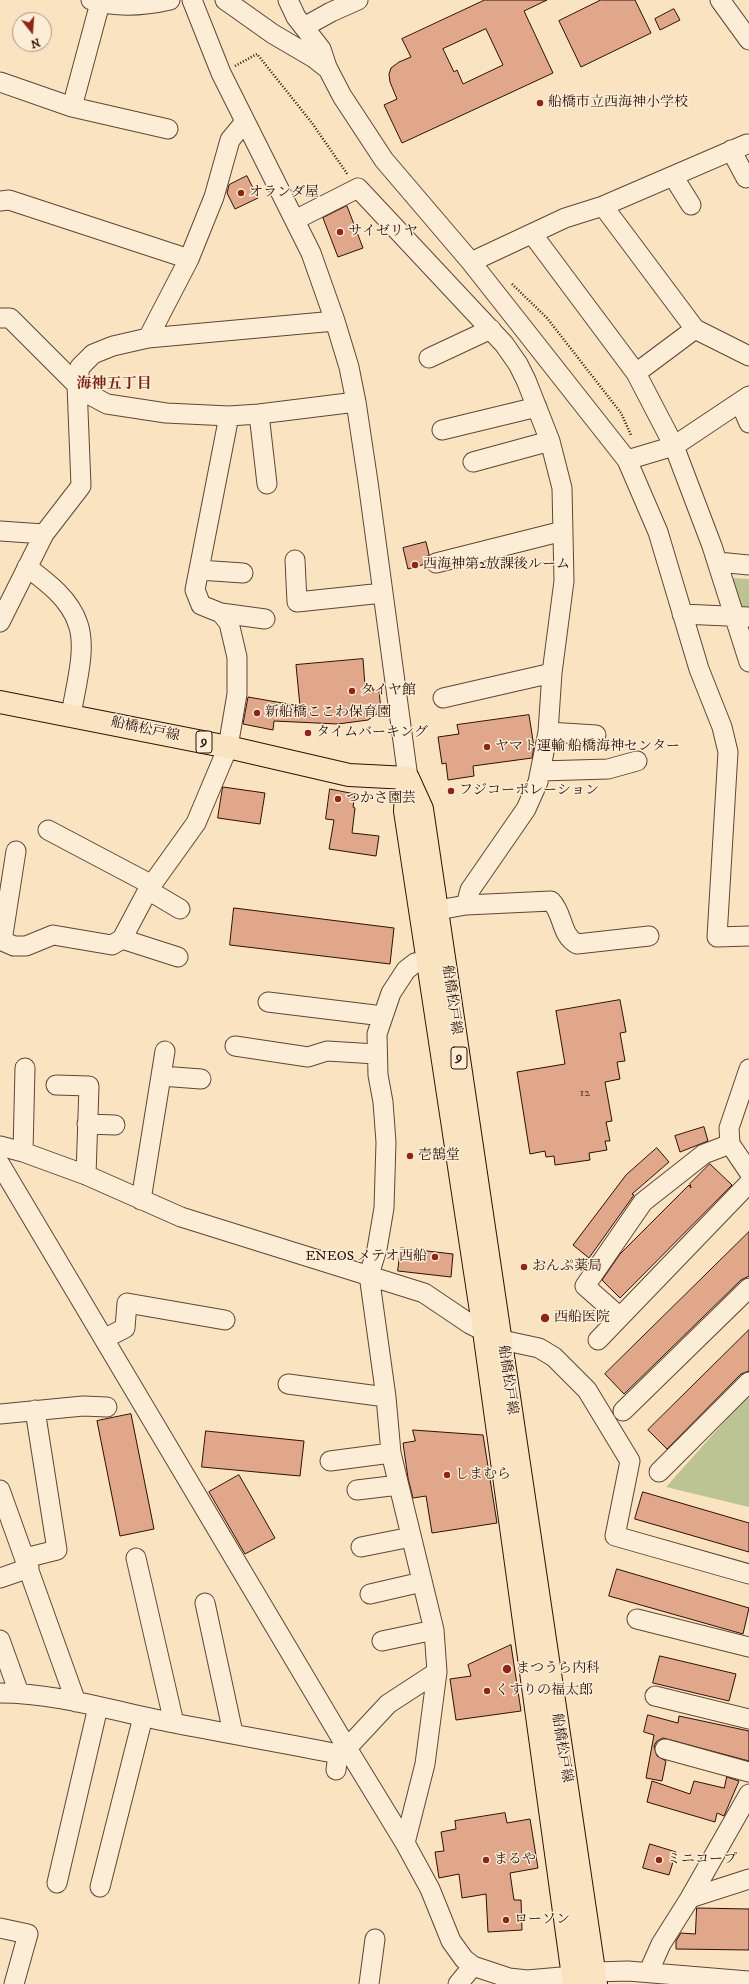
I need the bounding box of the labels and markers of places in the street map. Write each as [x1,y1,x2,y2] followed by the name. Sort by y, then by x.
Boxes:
[548,95,688,111] place label: 船橋市立西海神小学校
[535,98,545,108] marker: 船橋市立西海神小学校
[249,185,319,201] place label: オランダ屋
[236,188,246,198] marker: オランダ屋
[348,224,418,240] place label: サイゼリヤ
[335,227,345,237] marker: サイゼリヤ
[423,557,570,573] place label: 西海神第2放課後ルーム
[410,560,420,570] marker: 西海神第2放課後ルーム
[360,683,416,699] place label: タイヤ館
[347,686,357,696] marker: タイヤ館
[265,705,391,721] place label: 新船橋ここわ保育園
[252,708,262,718] marker: 新船橋ここわ保育園
[316,725,428,741] place label: タイムバーキング
[303,728,313,738] marker: タイムバーキング
[495,739,680,755] place label: ヤマト運輸 船橋海神センター
[482,742,492,752] marker: ヤマト運輸 船橋海神センター
[459,783,599,799] place label: フジコーポレーション
[446,786,456,796] marker: フジコーポレーション
[346,791,416,807] place label: つかさ園芸
[333,794,343,804] marker: つかさ園芸
[418,1148,460,1164] place label: 壱鵠堂
[405,1151,415,1161] marker: 壱鵠堂
[305,1249,427,1265] place label: ENEOS メテオ西船
[430,1252,440,1262] marker: ENEOS メテオ西船
[532,1259,602,1275] place label: おんぷ薬局
[519,1262,529,1272] marker: おんぷ薬局
[554,1310,610,1326] place label: 西船医院
[539,1312,551,1324] marker: 西船医院
[455,1467,511,1483] place label: しまむら
[442,1470,452,1480] marker: しまむら
[516,1661,600,1677] place label: まつうら内科
[501,1663,513,1675] marker: まつうら内科
[495,1683,593,1699] place label: くすりの福太郎
[482,1686,492,1696] marker: くすりの福太郎
[494,1852,536,1868] place label: まるや
[667,1852,737,1868] place label: ミニコープ
[481,1855,491,1865] marker: まるや
[654,1855,664,1865] marker: ミニコープ
[514,1912,570,1928] place label: ローソン
[501,1915,511,1925] marker: ローソン

